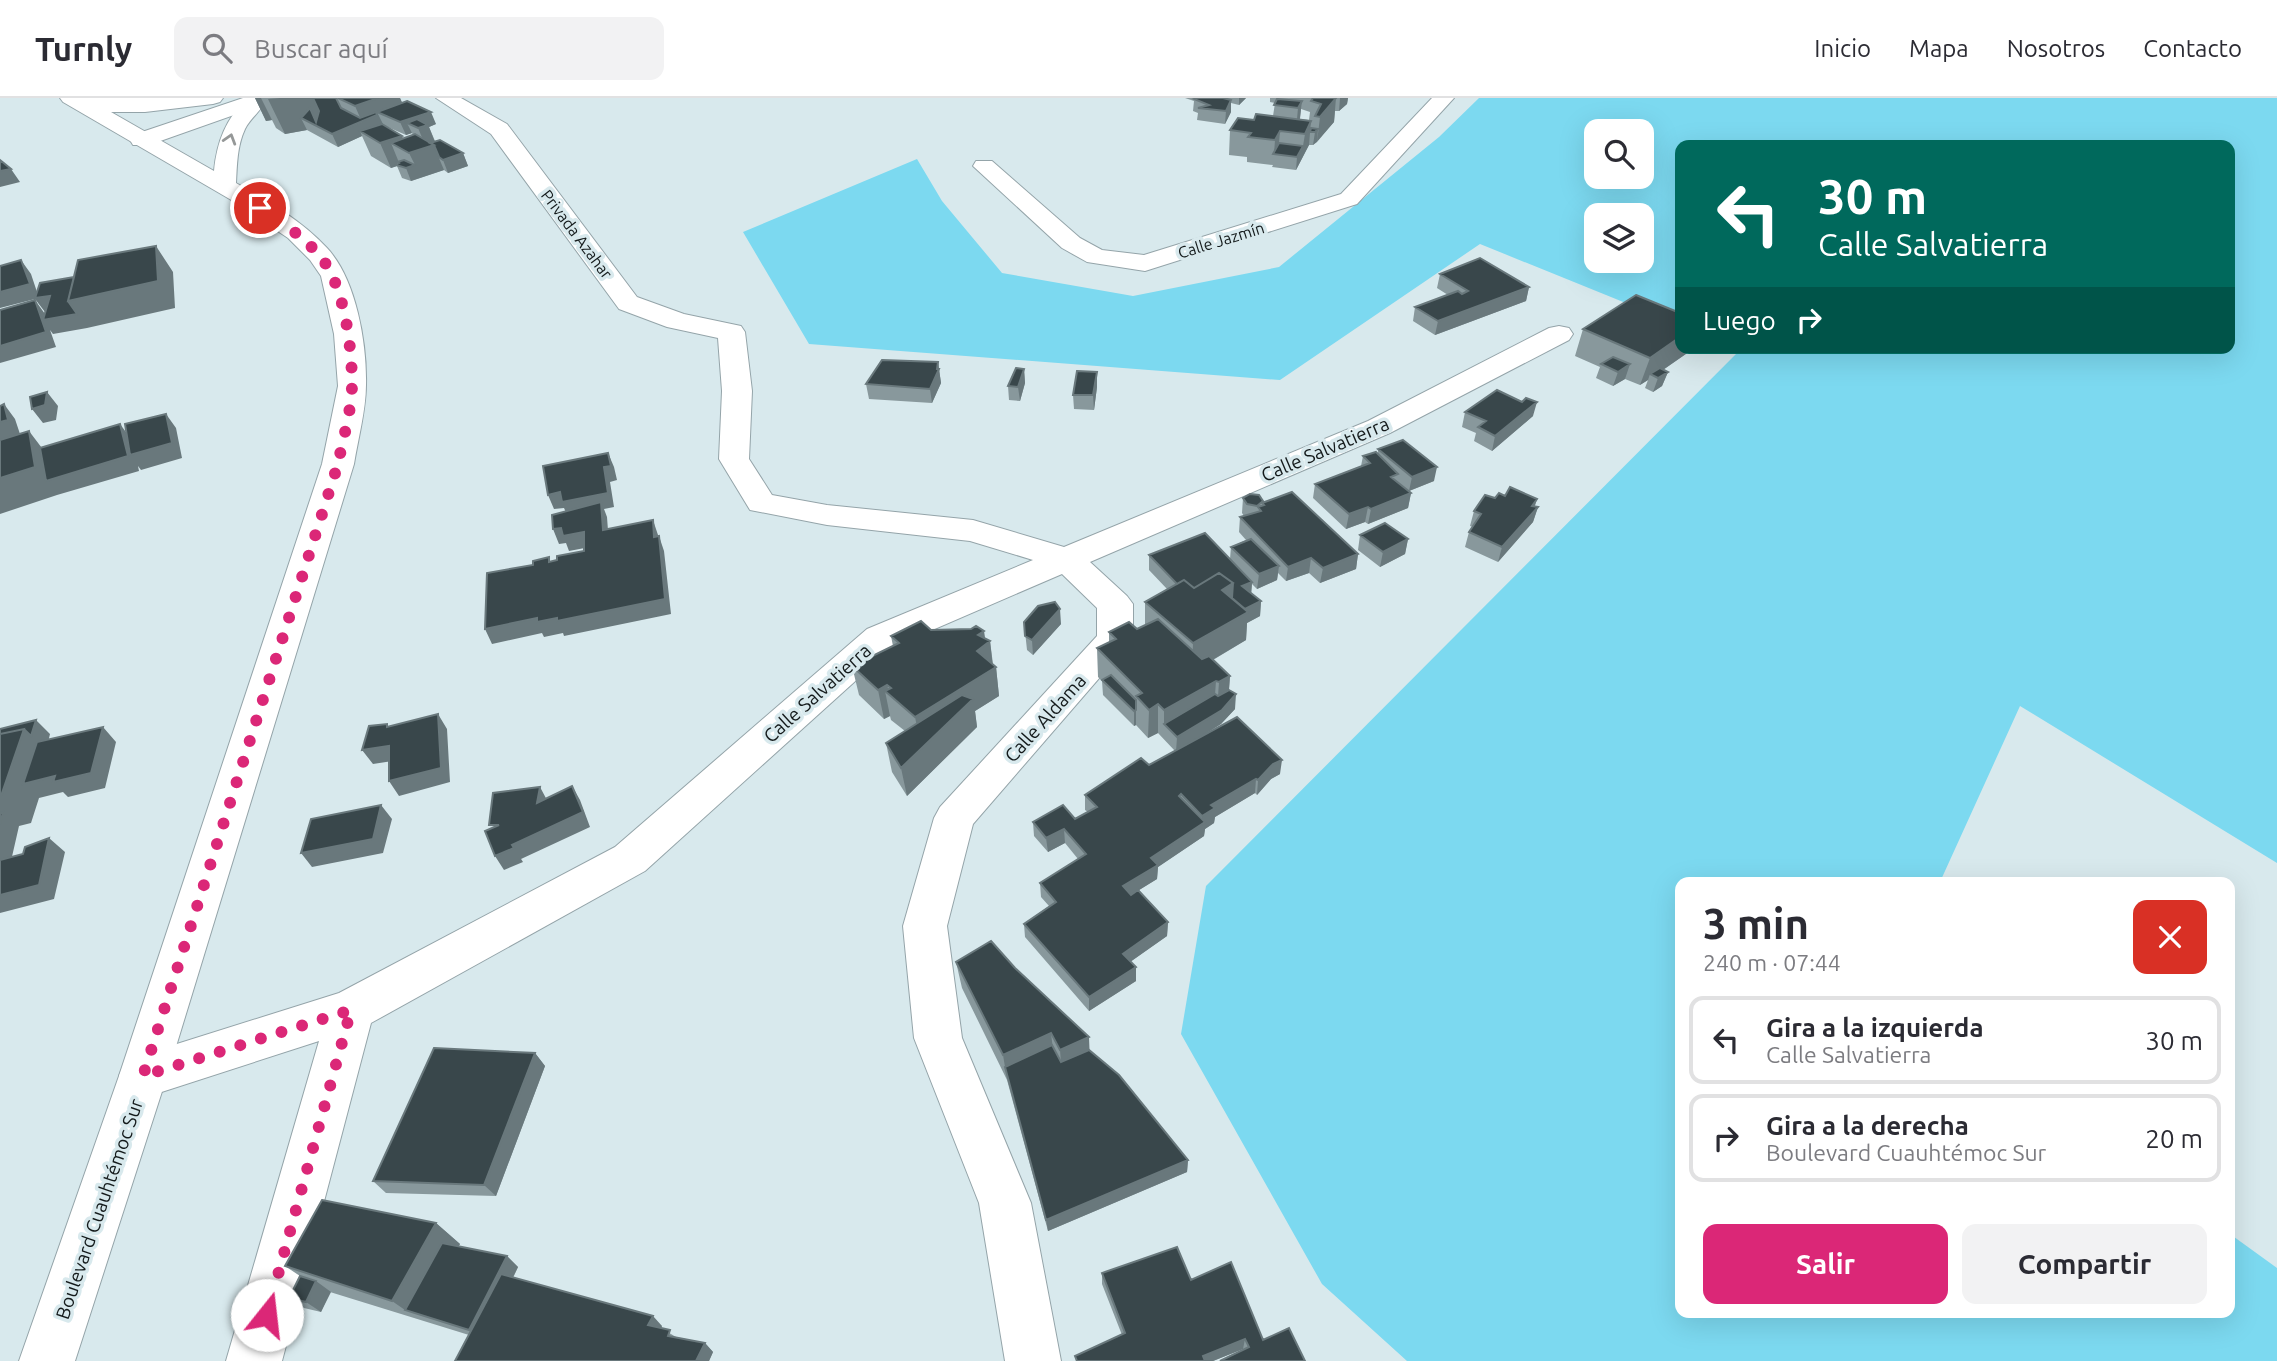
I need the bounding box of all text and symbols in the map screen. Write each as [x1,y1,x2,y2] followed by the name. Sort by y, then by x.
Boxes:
[174,17,664,80] search box
[198,29,236,67] icon: search
[35,30,132,67] text: Turnly
[254,34,388,63] text: Buscar aquí
[1814,35,1871,62] text: Inicio
[1909,35,1969,62] text: Mapa
[2007,35,2105,62] text: Nosotros
[2143,35,2242,62] text: Contacto
[1584,119,1654,273] map controls
[1584,119,1654,189] button: search
[222,133,237,145] one-way arrow
[1703,168,1794,259] icon: left
[1818,168,1927,223] text: 30 m
[230,178,290,238] pin
[538,186,616,282] street label: Privada Azahar
[241,189,279,227] icon: arrive
[1584,203,1654,273] button: layers
[1176,218,1266,262] street label: Calle Jazmín
[1818,226,2048,262] text: Calle Salvatierra
[1790,301,1828,339] icon: right
[1703,306,1776,335] text: Luego
[1258,412,1392,486] street label: Calle Salvatierra
[759,639,875,747] street label: Calle Salvatierra
[1000,670,1090,766] street label: Calle Aldama
[1703,900,1809,947] text: 3 min
[2133,900,2207,974] button: close
[1703,950,1841,975] text: 240 m · 07:44
[1766,1013,1984,1042] text: Gira a la izquierda
[1707,1021,1745,1059] icon: left
[2145,1026,2203,1055] text: 30 m
[1766,1042,1931,1067] text: Calle Salvatierra
[51,1096,147,1322] street label: Boulevard Cuauhtémoc Sur
[1766,1111,1969,1140] text: Gira a la derecha
[1707,1119,1745,1157] icon: right
[2145,1124,2203,1153] text: 20 m
[1766,1140,2046,1165] text: Boulevard Cuauhtémoc Sur
[1703,1224,1948,1304] button: Salir
[1962,1224,2207,1304] button: Compartir
[230,1278,304,1352] position arrow

